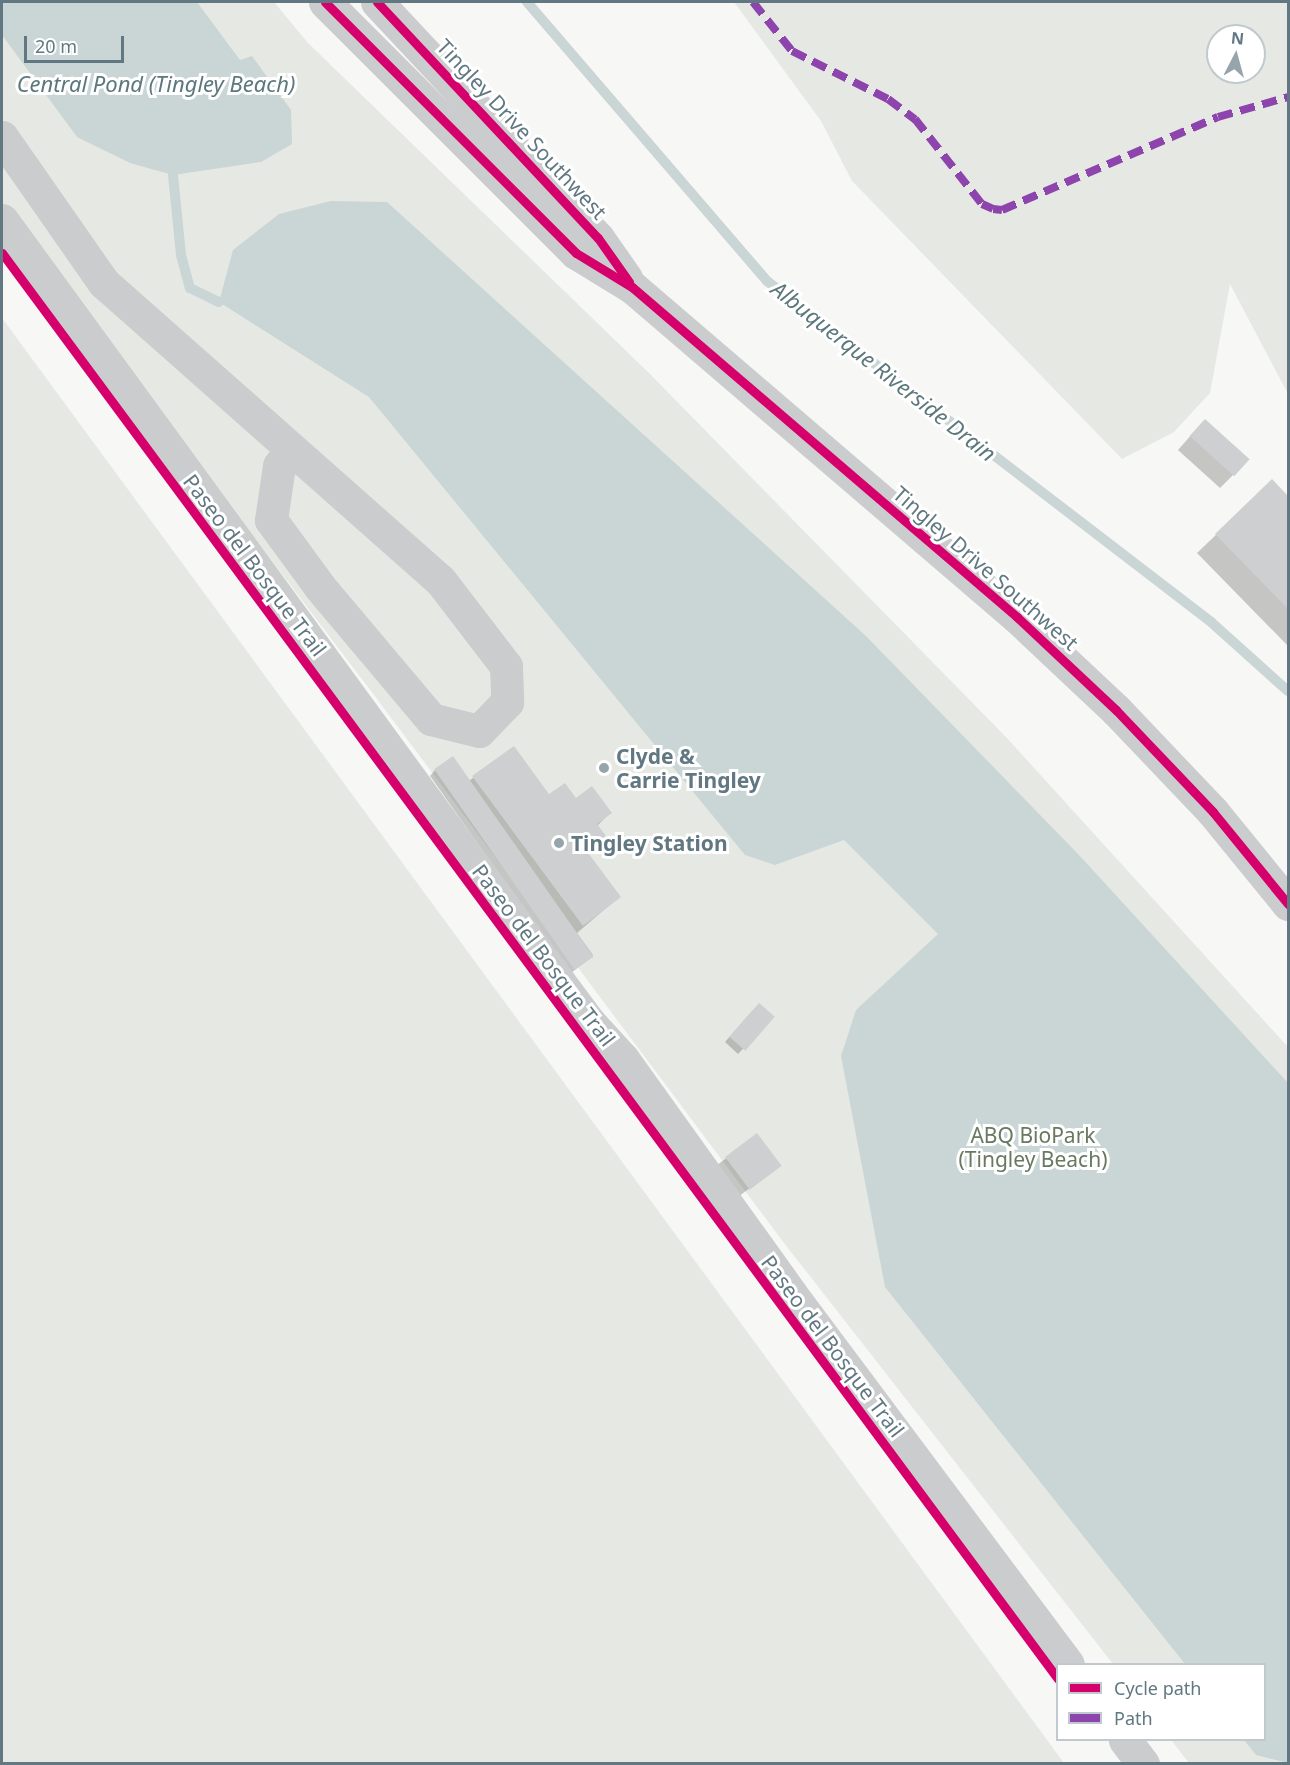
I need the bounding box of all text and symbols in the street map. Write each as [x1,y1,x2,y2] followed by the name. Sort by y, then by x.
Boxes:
[27,24,128,62] scale bar
[1206,24,1266,84] north arrow
[1230,26,1245,50] text: N
[35,34,77,58] text: 20 m
[432,34,612,224] street label: Tingley Drive Southwest
[17,71,295,97] water label: Central Pond (Tingley Beach)
[767,275,1001,467] water label: Albuquerque Riverside Drain
[178,469,332,661] street label: Paseo del Bosque Trail
[888,481,1084,655] street label: Tingley Drive Southwest
[616,743,761,793] place label: Clyde & Carrie Tingley
[597,761,611,775] marker: Clyde & Carrie Tingley
[571,830,728,856] place label: Tingley Station
[552,836,566,850] marker: Tingley Station
[467,859,621,1051] street label: Paseo del Bosque Trail
[959,1122,1107,1172] park label: ABQ BioPark (Tingley Beach)
[756,1250,910,1442] street label: Paseo del Bosque Trail
[1056,1663,1266,1741] legend
[1114,1676,1201,1700] text: Cycle path
[1114,1706,1153,1730] text: Path

